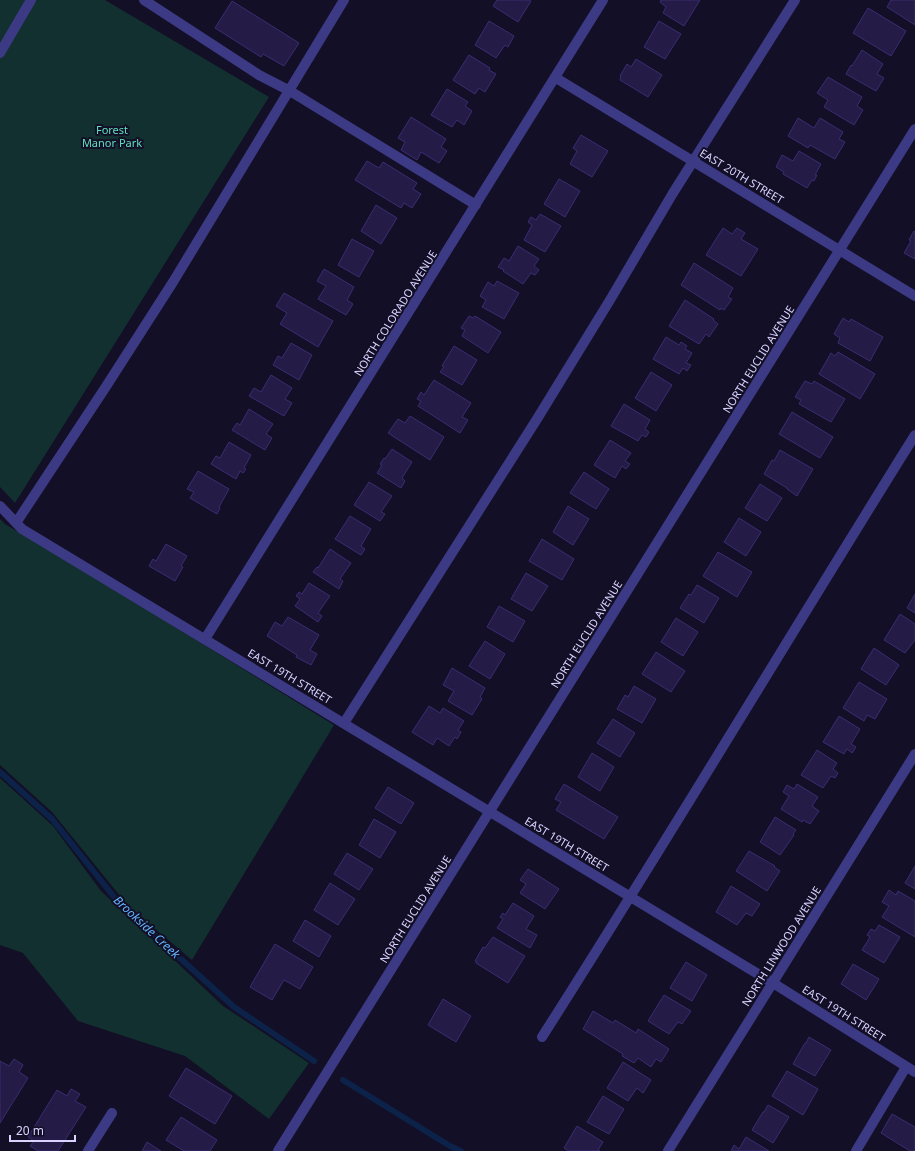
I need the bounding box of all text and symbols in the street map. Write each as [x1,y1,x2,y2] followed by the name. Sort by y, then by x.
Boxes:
[82,122,142,150] park label: Forest Manor Park
[697,145,787,207] street label: EAST 20TH STREET
[350,247,440,379] street label: NORTH COLORADO AVENUE
[719,302,797,416] street label: NORTH EUCLID AVENUE
[547,577,625,691] street label: NORTH EUCLID AVENUE
[245,645,335,707] street label: EAST 19TH STREET
[522,813,612,875] street label: EAST 19TH STREET
[376,852,454,966] street label: NORTH EUCLID AVENUE
[738,883,824,1009] street label: NORTH LINWOOD AVENUE
[110,892,185,963] water label: Brookside Creek
[800,981,888,1045] street label: EAST 19TH STREET
[10,1117,75,1143] scale bar
[16,1122,44,1139] text: 20 m

